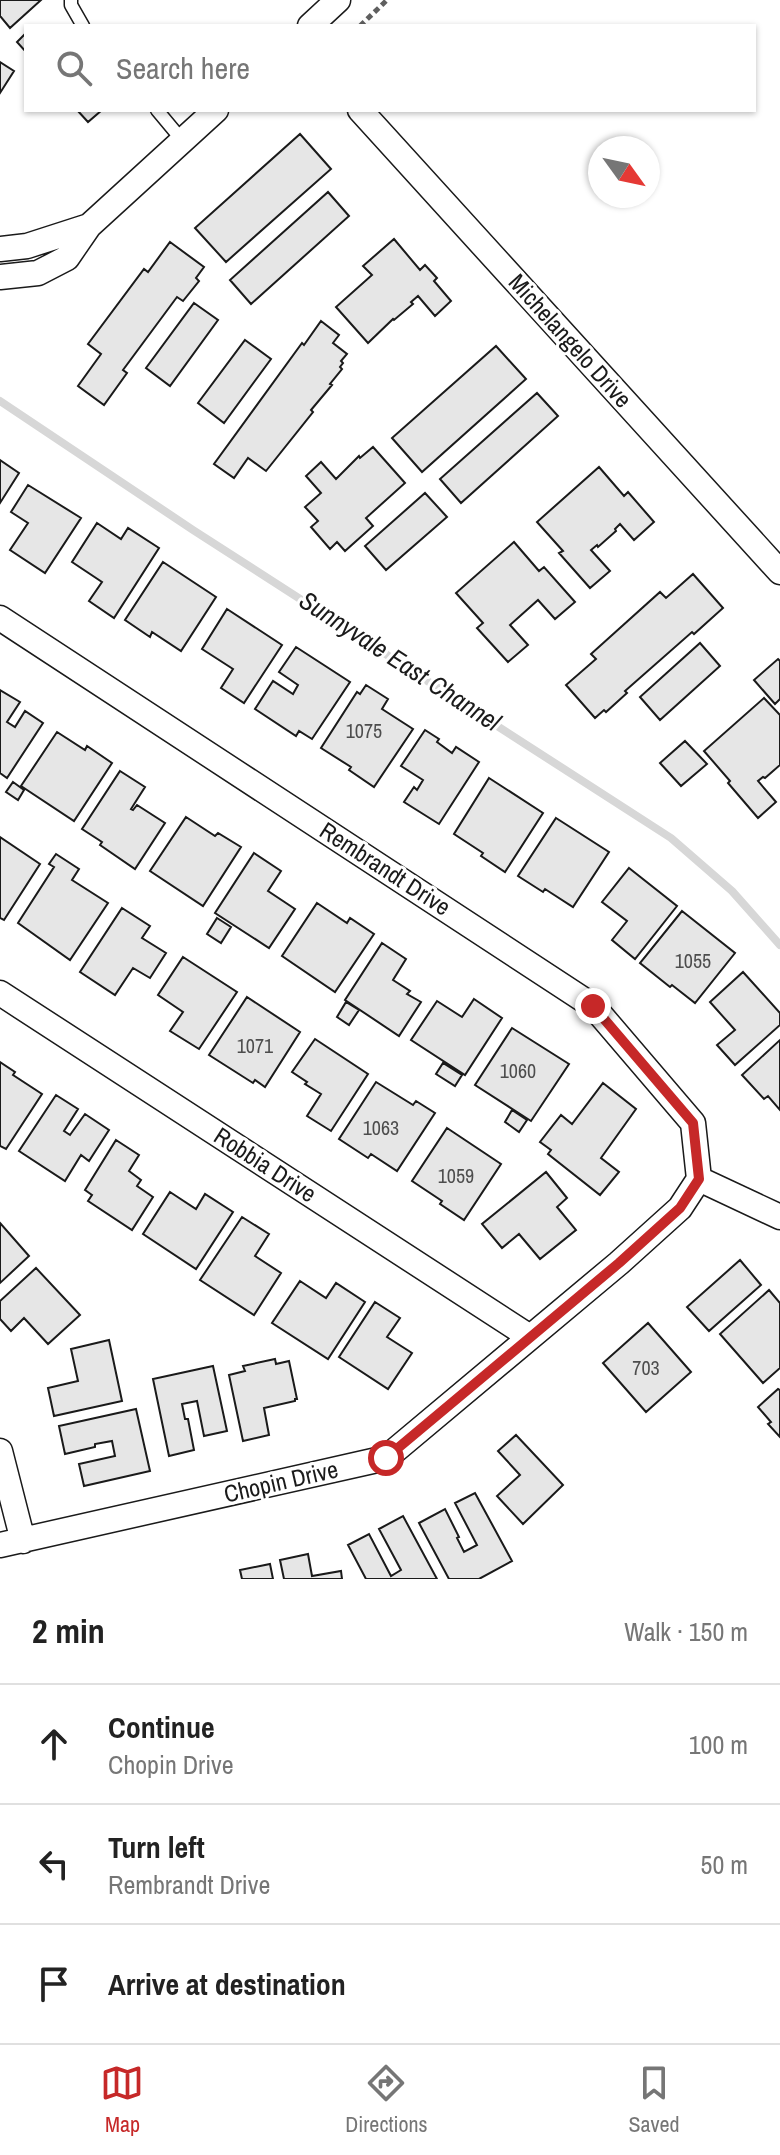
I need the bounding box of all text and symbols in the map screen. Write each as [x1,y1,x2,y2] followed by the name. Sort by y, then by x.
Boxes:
[24,24,756,112] search box
[52,46,96,90] icon: search
[116,48,250,88] text: Search here
[588,136,660,208] north arrow
[502,267,639,414] street label: Michelangelo Drive
[293,582,509,740] water label: Sunnyvale East Channel
[346,717,382,744] house number: 1075
[314,814,457,922] street label: Rembrandt Drive
[675,947,711,974] house number: 1055
[575,988,611,1024] route end
[237,1032,273,1059] house number: 1071
[500,1057,536,1084] house number: 1060
[363,1114,399,1141] house number: 1063
[208,1119,323,1209] street label: Robbia Drive
[438,1162,474,1189] house number: 1059
[632,1354,660,1381] house number: 703
[368,1440,404,1476] route start
[221,1452,341,1510] street label: Chopin Drive
[32,1608,105,1654] text: 2 min
[624,1614,748,1649] text: Walk · 150 m
[108,1707,215,1747] text: Continue
[32,1722,76,1766] icon: ahead
[689,1727,748,1762] text: 100 m
[108,1747,234,1782] text: Chopin Drive
[108,1827,205,1867] text: Turn left
[32,1842,76,1886] icon: left
[701,1847,748,1882] text: 50 m
[108,1867,270,1902] text: Rembrandt Drive
[32,1962,76,2006] icon: arrive
[108,1964,346,2004] text: Arrive at destination
[100,2061,144,2139] tab: Map
[345,2061,428,2139] tab: Directions
[628,2061,680,2139] tab: Saved

